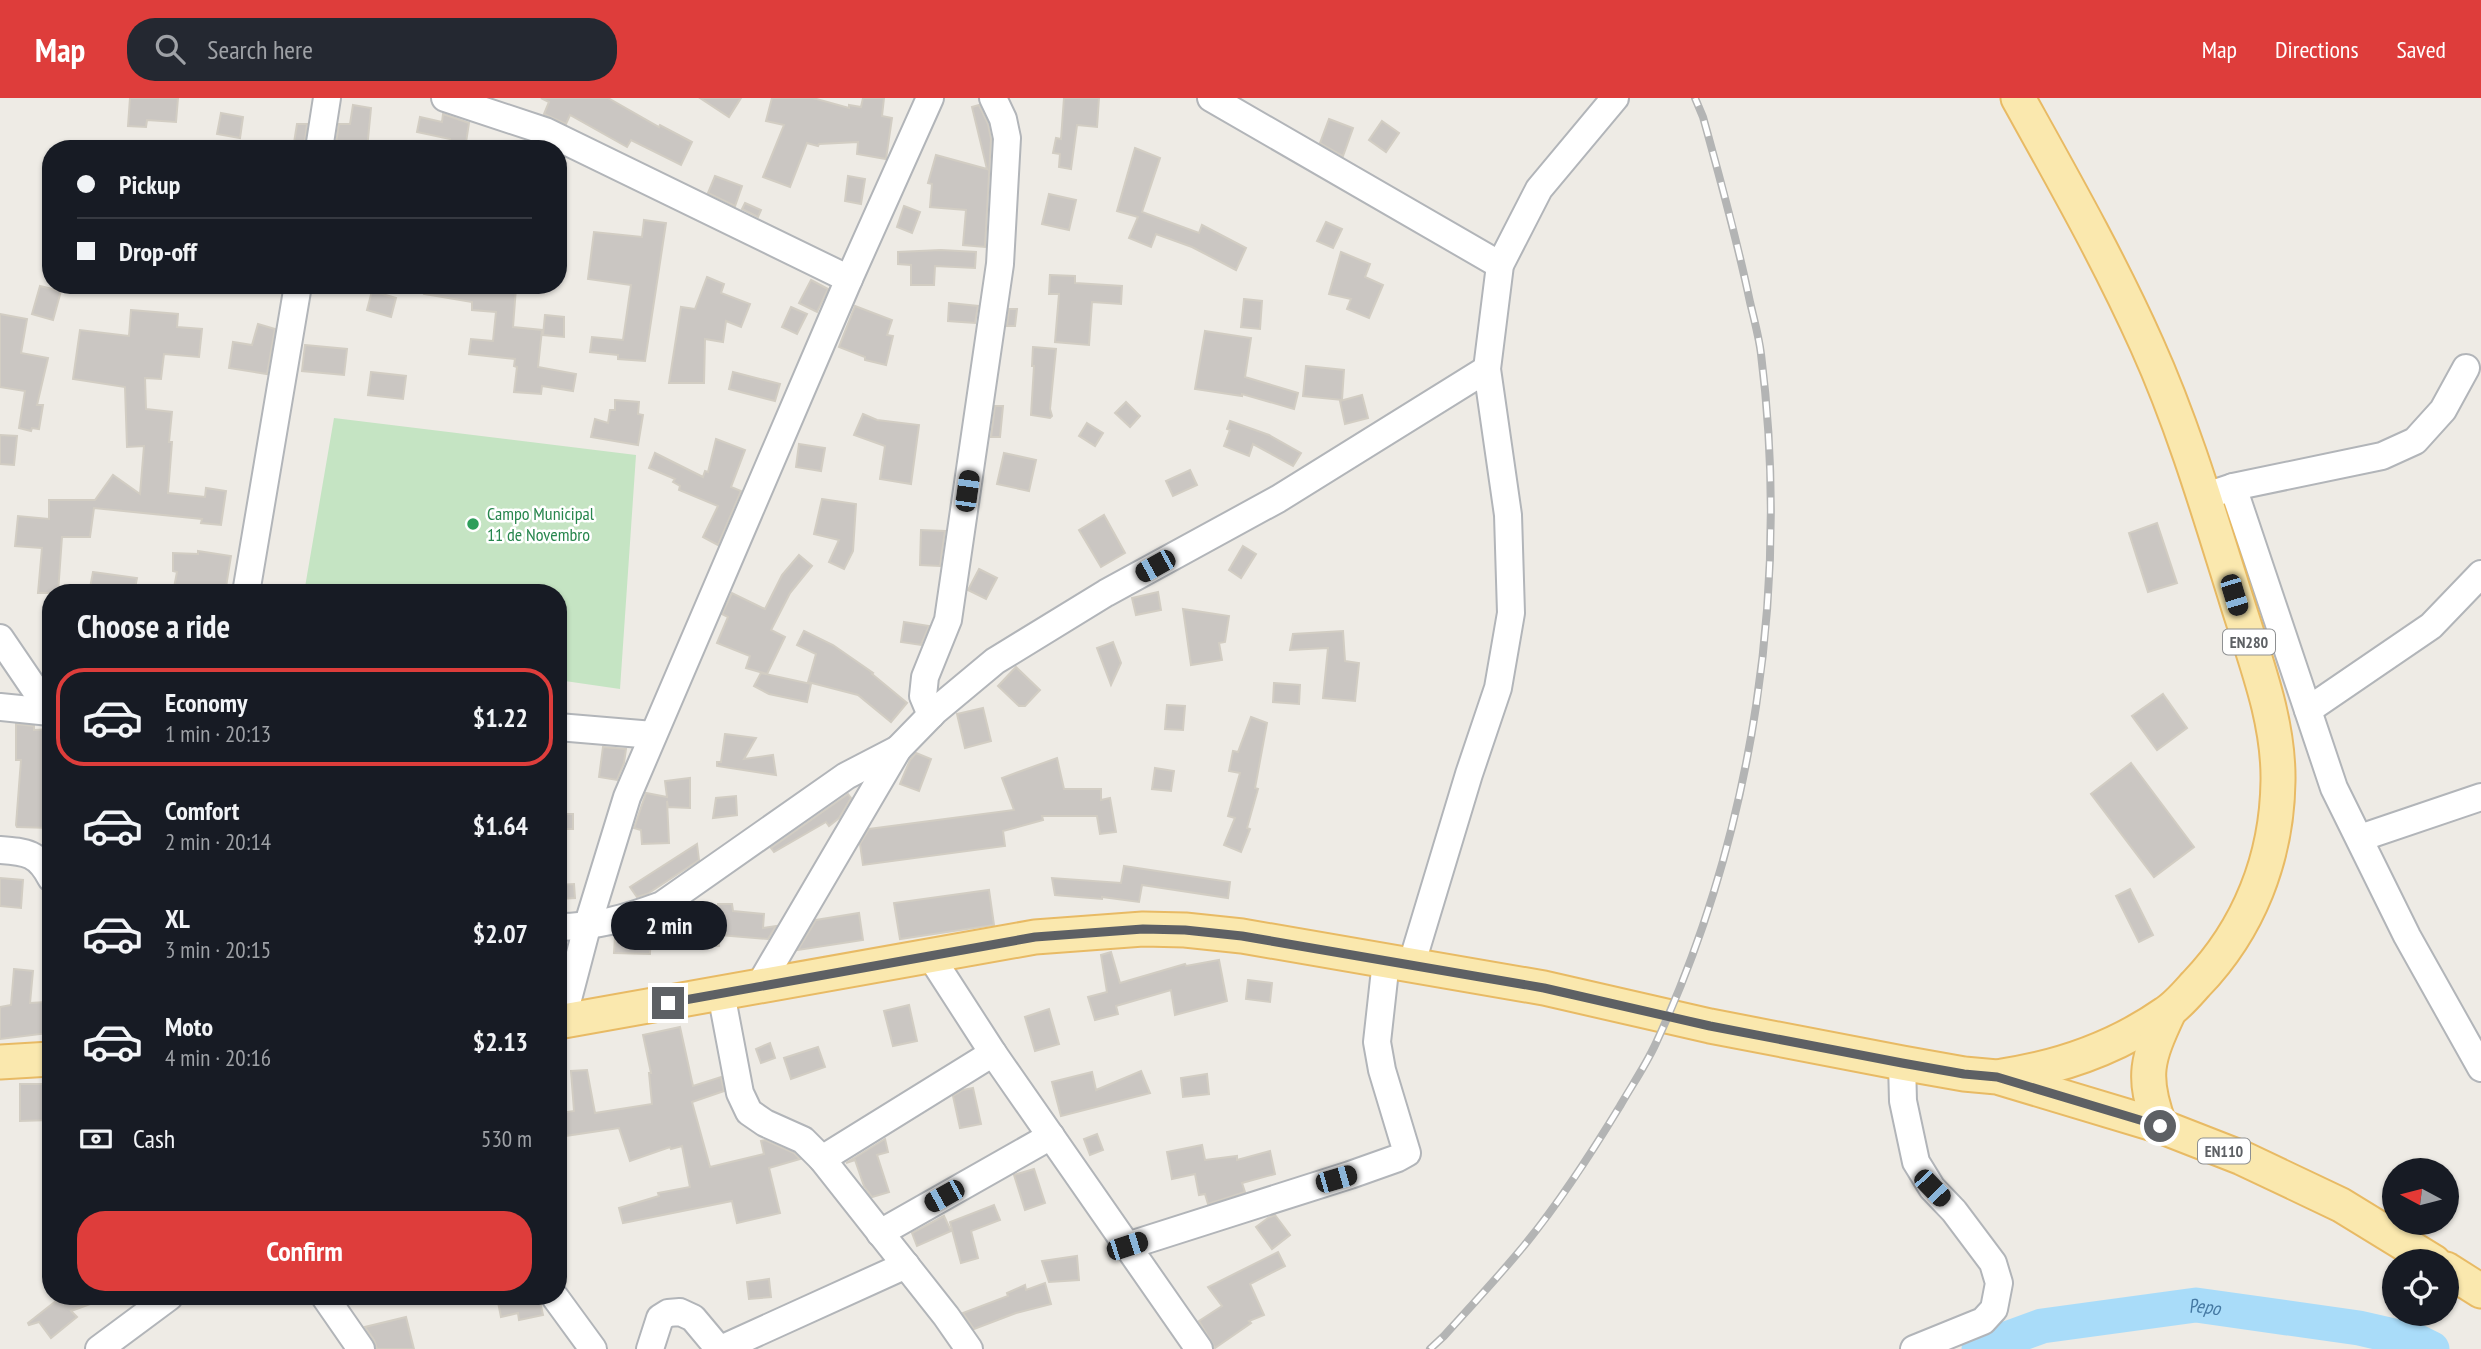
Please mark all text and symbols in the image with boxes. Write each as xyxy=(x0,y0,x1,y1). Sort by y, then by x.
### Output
search box xyxy=(127,18,617,81)
text: Map xyxy=(35,28,85,71)
icon: search xyxy=(151,30,189,68)
text: Search here xyxy=(207,33,313,66)
text: Map xyxy=(2202,34,2237,65)
text: Directions xyxy=(2275,34,2359,65)
text: Saved xyxy=(2397,34,2446,65)
text: Pickup xyxy=(119,168,180,201)
text: Drop-off xyxy=(119,235,197,268)
car xyxy=(954,469,981,513)
place label: Campo Municipal 11 de Novembro xyxy=(487,502,595,546)
marker: Campo Municipal 11 de Novembro xyxy=(465,516,481,532)
car xyxy=(1132,547,1179,585)
car xyxy=(2218,572,2251,618)
text: Choose a ride xyxy=(77,605,230,647)
road number: EN280 xyxy=(2223,629,2275,654)
icon: car xyxy=(81,686,144,749)
text: Economy xyxy=(165,686,247,719)
text: $1.22 xyxy=(473,701,528,734)
text: 1 min · 20:13 xyxy=(165,719,271,748)
icon: car xyxy=(81,794,144,857)
text: Comfort xyxy=(165,794,239,827)
text: $1.64 xyxy=(473,809,528,842)
text: 2 min · 20:14 xyxy=(165,827,271,856)
icon: car xyxy=(81,902,144,965)
text: XL xyxy=(165,902,190,935)
callout: 2 min xyxy=(610,902,726,950)
text: 2 min xyxy=(646,911,692,940)
text: $2.07 xyxy=(473,917,528,950)
text: 3 min · 20:15 xyxy=(165,935,271,964)
route end xyxy=(652,987,684,1019)
icon: car xyxy=(81,1010,144,1073)
text: Moto xyxy=(165,1010,213,1043)
text: $2.13 xyxy=(473,1025,528,1058)
text: 4 min · 20:16 xyxy=(165,1043,271,1072)
route start xyxy=(2144,1110,2176,1142)
icon: cash xyxy=(77,1120,115,1158)
text: Cash xyxy=(133,1122,175,1155)
text: 530 m xyxy=(481,1124,532,1153)
road number: EN110 xyxy=(2198,1138,2250,1163)
north arrow xyxy=(2382,1158,2459,1236)
map controls xyxy=(2382,1158,2459,1326)
car xyxy=(1313,1163,1360,1195)
car xyxy=(1910,1166,1955,1210)
car xyxy=(921,1177,968,1215)
button: Confirm xyxy=(77,1211,532,1291)
car xyxy=(1104,1230,1151,1262)
button: locate xyxy=(2382,1249,2459,1326)
water label: Pepo xyxy=(2187,1293,2224,1321)

